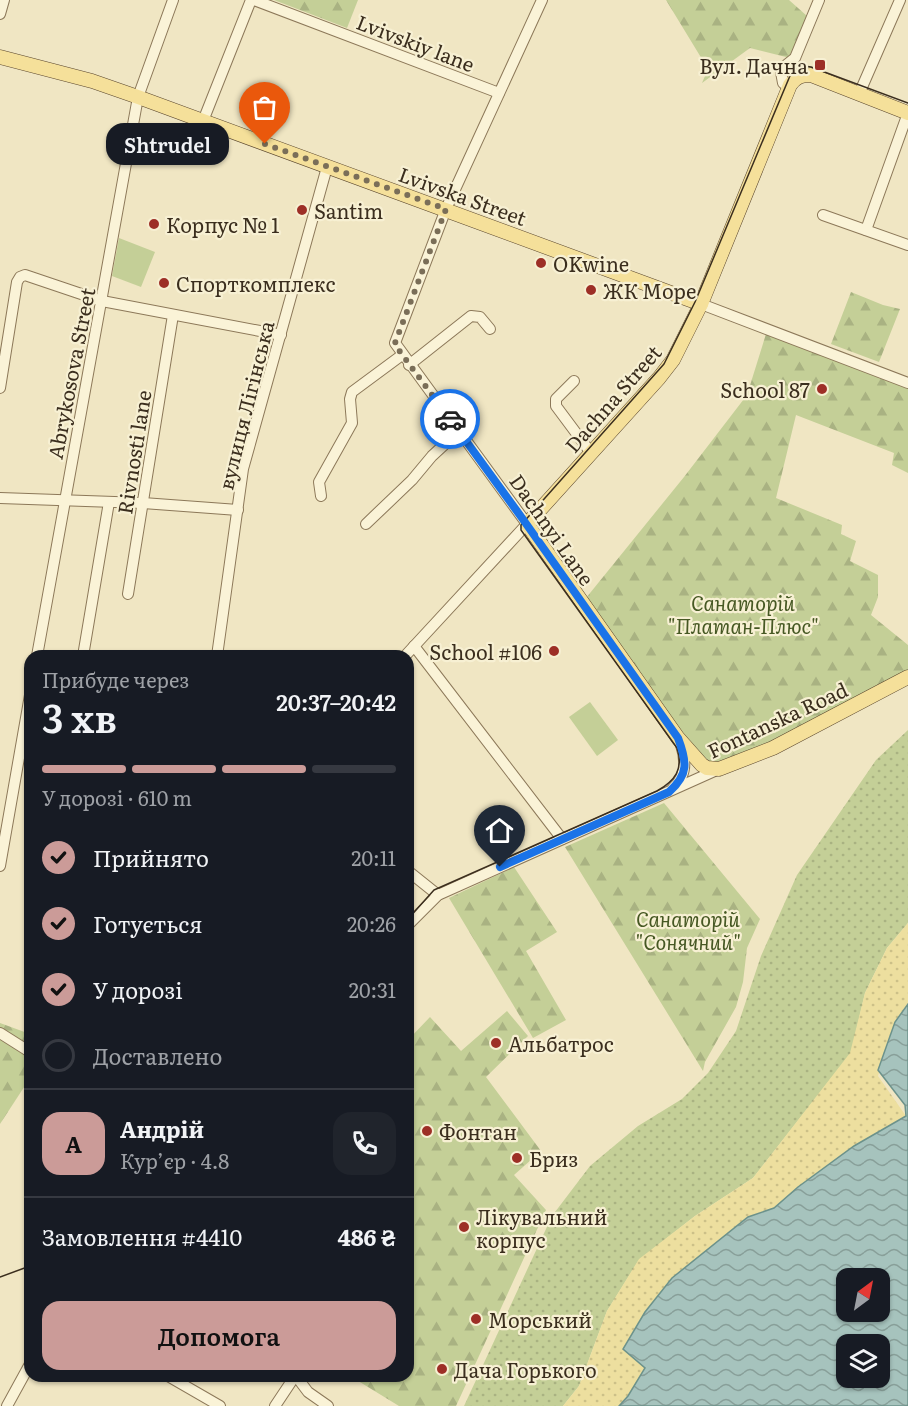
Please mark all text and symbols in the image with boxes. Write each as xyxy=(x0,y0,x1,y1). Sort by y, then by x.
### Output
street label: Lvivskiy lane xyxy=(353,6,479,78)
place label: Вул. Дачна xyxy=(699,50,808,80)
marker: Вул. Дачна xyxy=(813,58,827,72)
pin xyxy=(239,82,290,144)
icon: bag xyxy=(248,91,281,124)
callout: Shtrudel xyxy=(106,123,229,165)
text: Shtrudel xyxy=(124,129,211,159)
street label: Lvivska Street xyxy=(395,158,531,232)
place label: Santim xyxy=(314,195,383,225)
marker: Santim xyxy=(295,203,309,217)
place label: Корпус № 1 xyxy=(166,209,279,239)
marker: Корпус № 1 xyxy=(147,217,161,231)
place label: OKwine xyxy=(553,248,629,278)
marker: OKwine xyxy=(534,256,548,270)
place label: Спорткомплекс xyxy=(176,268,335,298)
place label: ЖК Море xyxy=(603,275,696,305)
marker: Спорткомплекс xyxy=(157,276,171,290)
marker: ЖК Море xyxy=(584,283,598,297)
street label: Abrykosova Street xyxy=(39,285,101,461)
street label: вулиця Лігінська xyxy=(209,317,281,493)
street label: Dachna Street xyxy=(557,338,667,458)
place label: School 87 xyxy=(720,374,810,404)
marker: School 87 xyxy=(815,382,829,396)
street label: Rivnosti lane xyxy=(108,388,158,516)
courier xyxy=(420,389,480,449)
icon: car xyxy=(434,403,467,436)
street label: Dachnyi Lane xyxy=(503,467,603,591)
park label: Санаторій "Платан-Плюс" xyxy=(667,587,819,640)
place label: School #106 xyxy=(429,636,542,666)
marker: School #106 xyxy=(547,644,561,658)
text: Прибуде через xyxy=(42,664,189,694)
street label: Fontanska Road xyxy=(702,673,852,765)
text: 20:37–20:42 xyxy=(276,685,396,718)
text: 3 хв xyxy=(42,687,117,745)
text: У дорозі · 610 m xyxy=(42,782,192,812)
pin xyxy=(474,805,525,867)
icon: home xyxy=(483,814,516,847)
icon: check xyxy=(42,841,75,874)
text: Прийнято xyxy=(93,841,209,874)
text: 20:11 xyxy=(351,842,396,872)
park label: Санаторій "Сонячний" xyxy=(635,903,741,956)
icon: check xyxy=(42,907,75,940)
text: Готується xyxy=(93,907,202,940)
text: 20:26 xyxy=(347,908,396,938)
icon: check xyxy=(42,973,75,1006)
text: У дорозі xyxy=(93,973,182,1006)
text: 20:31 xyxy=(349,974,396,1004)
place label: Альбатрос xyxy=(508,1028,614,1058)
marker: Альбатрос xyxy=(489,1036,503,1050)
text: Доставлено xyxy=(93,1039,222,1072)
text: Андрій xyxy=(120,1112,204,1145)
button: phone xyxy=(333,1112,396,1175)
place label: Фонтан xyxy=(439,1116,517,1146)
marker: Фонтан xyxy=(420,1124,434,1138)
text: А xyxy=(65,1127,82,1160)
place label: Бриз xyxy=(529,1143,578,1173)
text: Кур’єр · 4.8 xyxy=(120,1145,229,1175)
marker: Бриз xyxy=(510,1151,524,1165)
place label: Лікувальний корпус xyxy=(476,1201,607,1254)
text: Замовлення #4410 xyxy=(42,1220,242,1253)
text: 486 ₴ xyxy=(337,1220,396,1253)
marker: Лікувальний корпус xyxy=(457,1220,471,1234)
north arrow xyxy=(836,1268,890,1322)
map controls xyxy=(836,1268,890,1388)
button: Допомога xyxy=(42,1301,396,1370)
place label: Морський xyxy=(488,1304,592,1334)
marker: Морський xyxy=(469,1312,483,1326)
button: layers xyxy=(836,1334,890,1388)
place label: Дача Горького xyxy=(454,1354,597,1384)
marker: Дача Горького xyxy=(435,1362,449,1376)

